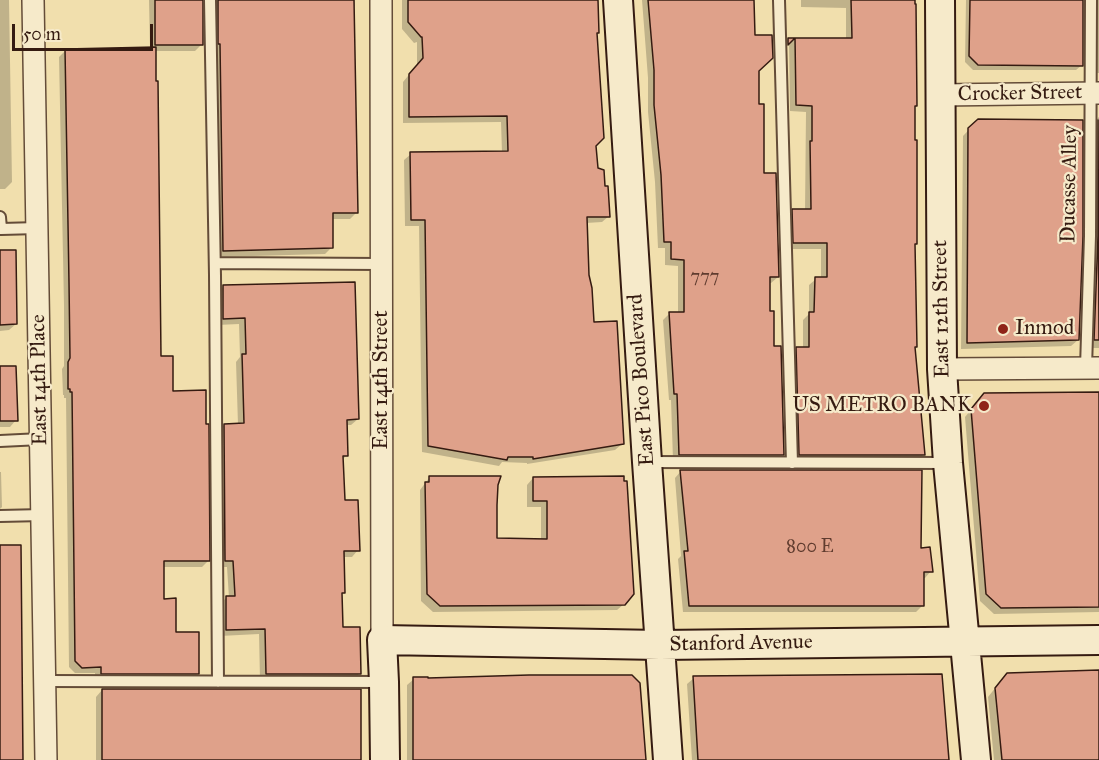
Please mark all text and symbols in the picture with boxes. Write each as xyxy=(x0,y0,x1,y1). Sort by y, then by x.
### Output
scale bar xyxy=(15,12,156,50)
text: 50 m xyxy=(23,23,61,45)
street label: Crocker Street xyxy=(958,80,1082,108)
street label: Ducasse Alley xyxy=(1056,125,1084,243)
street label: East 12th Street xyxy=(928,240,956,378)
house number: 777 xyxy=(691,267,719,289)
street label: East Pico Boulevard xyxy=(623,293,661,467)
street label: East 14th Street xyxy=(369,310,395,450)
street label: East 14th Place xyxy=(26,314,54,446)
place label: Inmod xyxy=(1015,316,1074,342)
marker: Inmod xyxy=(996,322,1010,336)
place label: US METRO BANK xyxy=(792,393,972,419)
marker: US METRO BANK xyxy=(977,399,991,413)
house number: 800 E xyxy=(786,537,834,559)
street label: Stanford Avenue xyxy=(669,630,813,658)

